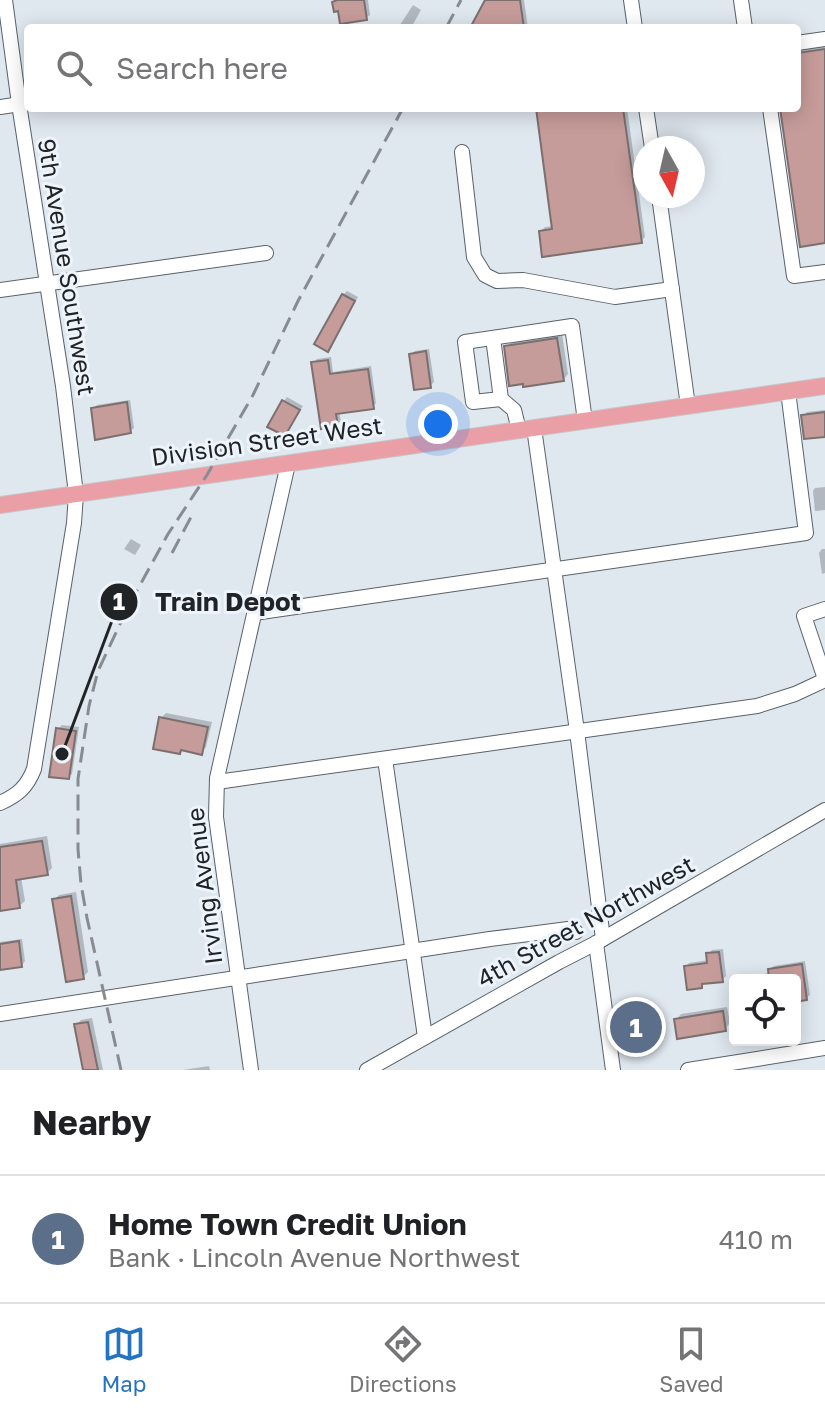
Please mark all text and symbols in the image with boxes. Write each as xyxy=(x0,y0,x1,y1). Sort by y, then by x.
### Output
search box xyxy=(24,24,801,112)
icon: search xyxy=(52,46,96,90)
text: Search here xyxy=(116,50,288,86)
street label: 9th Avenue Southwest xyxy=(33,136,102,397)
north arrow xyxy=(633,136,705,208)
your location xyxy=(418,404,458,444)
street label: Division Street West xyxy=(150,410,384,471)
callout: Train Depot xyxy=(99,577,317,627)
text: 1 xyxy=(113,586,125,615)
text: Train Depot xyxy=(155,586,301,617)
street label: Irving Avenue xyxy=(180,806,228,966)
street label: 4th Street Northwest xyxy=(471,849,699,993)
map controls xyxy=(729,974,801,1046)
button: locate xyxy=(729,974,801,1046)
pin: 1 xyxy=(610,997,662,1057)
text: Nearby xyxy=(32,1102,152,1142)
text: Home Town Credit Union xyxy=(108,1206,467,1242)
text: 1 xyxy=(51,1224,65,1255)
text: 410 m xyxy=(719,1224,793,1255)
text: Bank · Lincoln Avenue Northwest xyxy=(108,1242,520,1273)
tab: Map xyxy=(101,1322,146,1397)
tab: Directions xyxy=(349,1322,457,1397)
tab: Saved xyxy=(659,1322,724,1397)

